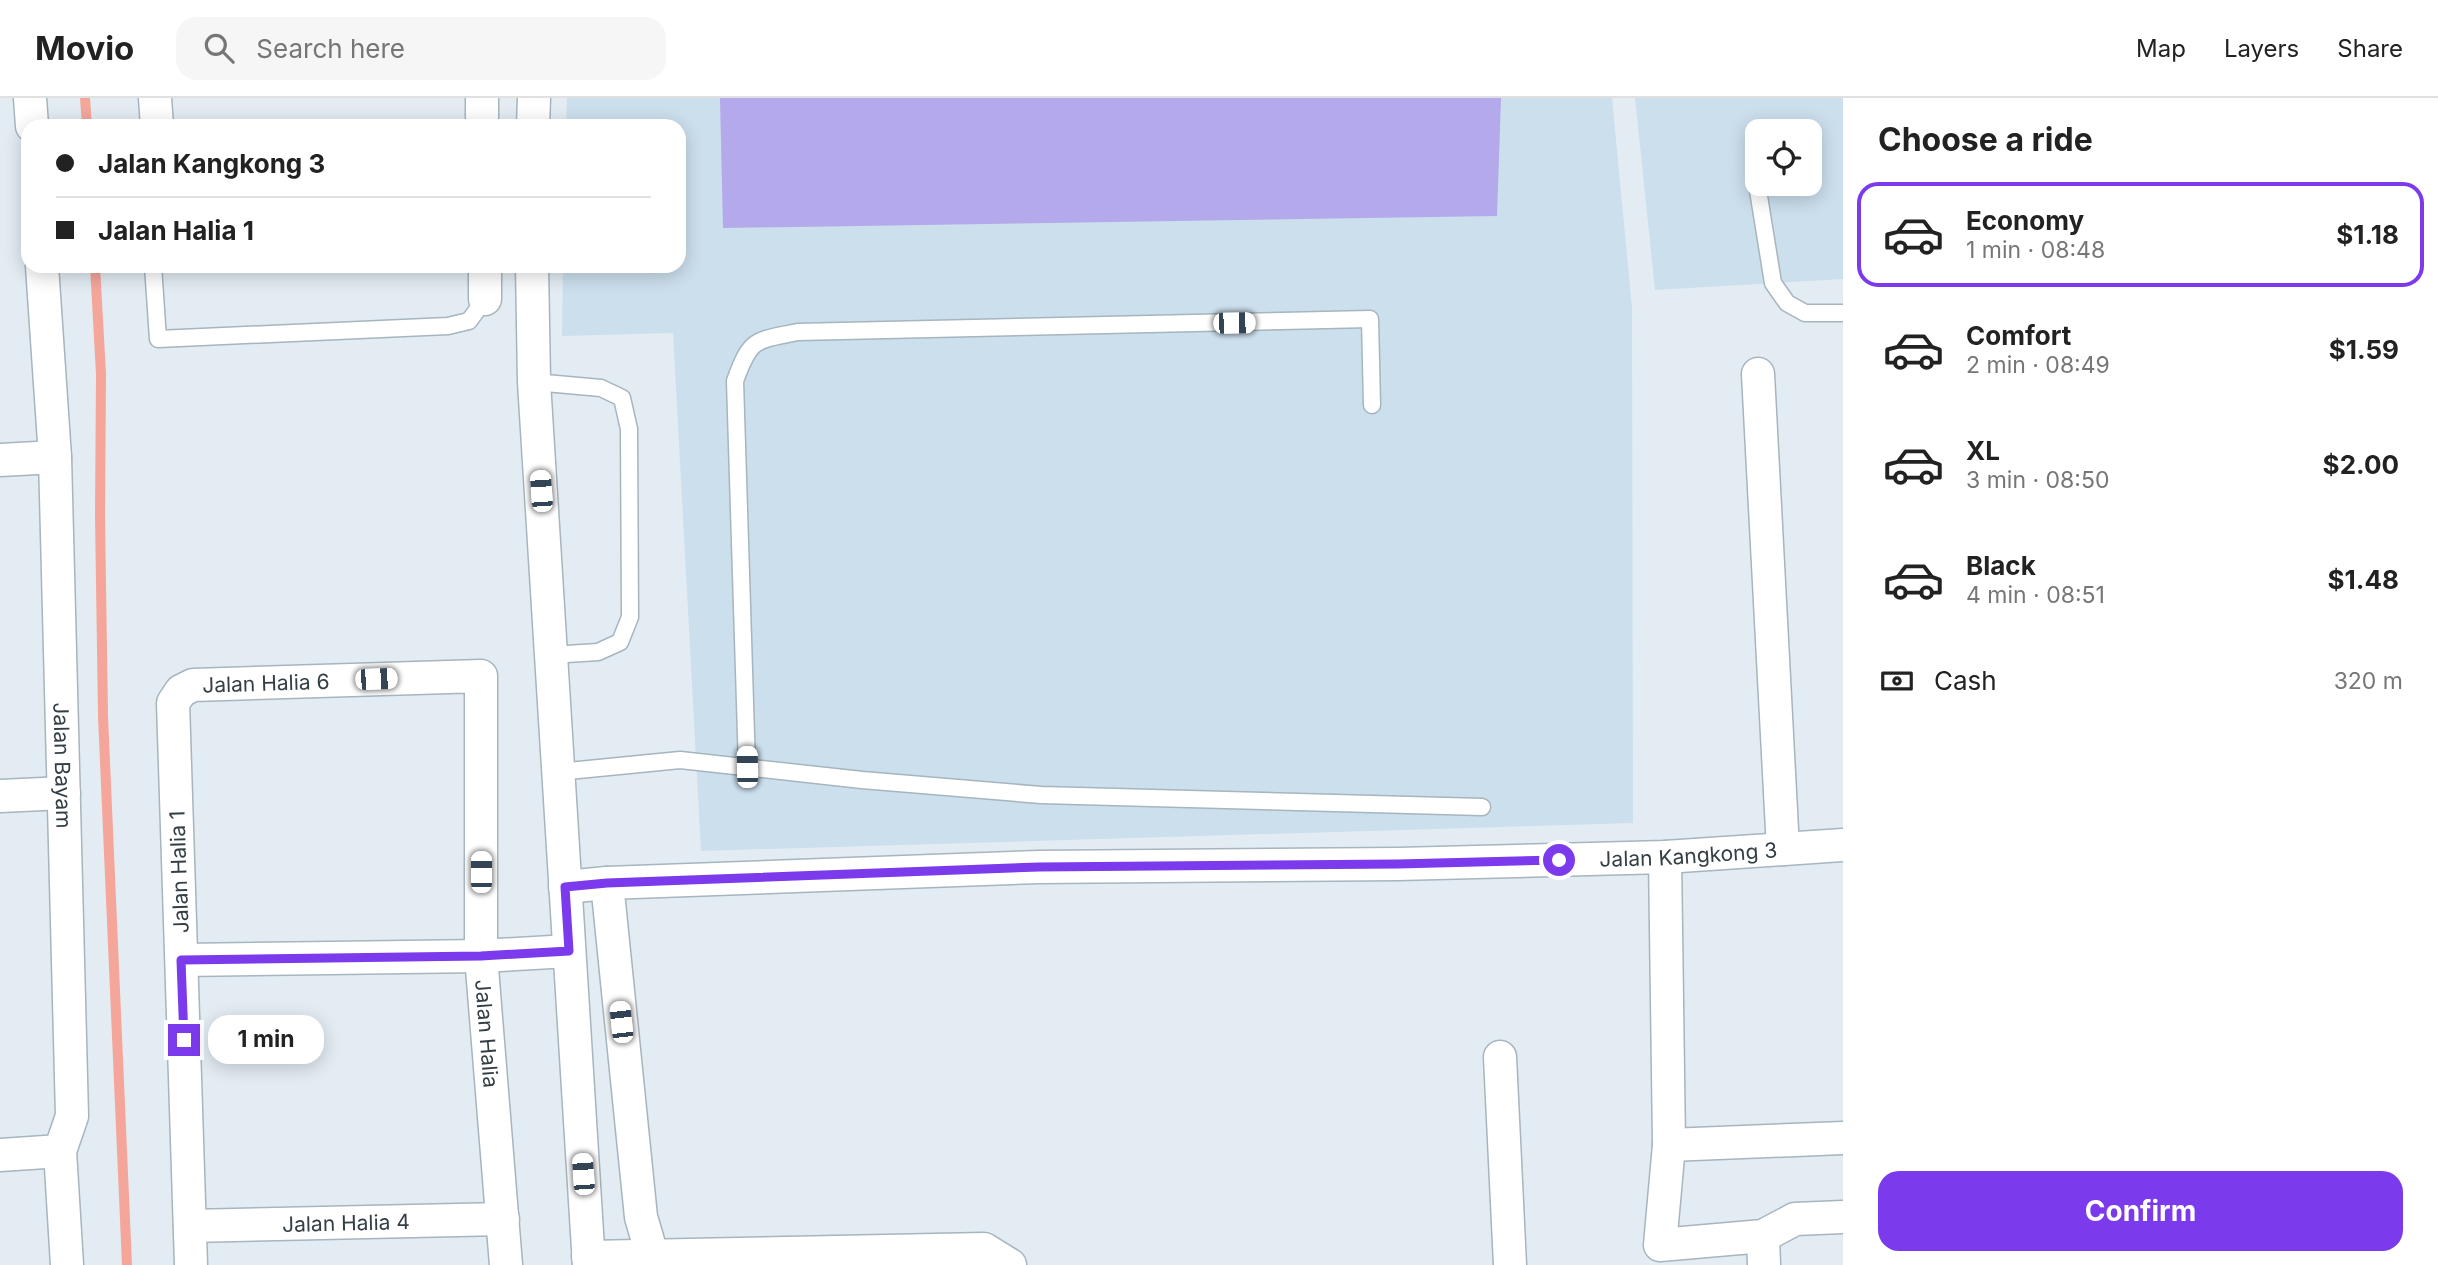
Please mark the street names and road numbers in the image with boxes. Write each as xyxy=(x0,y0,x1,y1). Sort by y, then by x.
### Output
street label: Jalan Halia 6 xyxy=(202,668,330,697)
street label: Jalan Bayam xyxy=(49,702,77,829)
street label: Jalan Halia 1 xyxy=(164,810,194,934)
street label: Jalan Kangkong 3 xyxy=(1599,837,1778,871)
street label: Jalan Halia xyxy=(470,978,504,1089)
street label: Jalan Halia 4 xyxy=(282,1209,410,1236)

